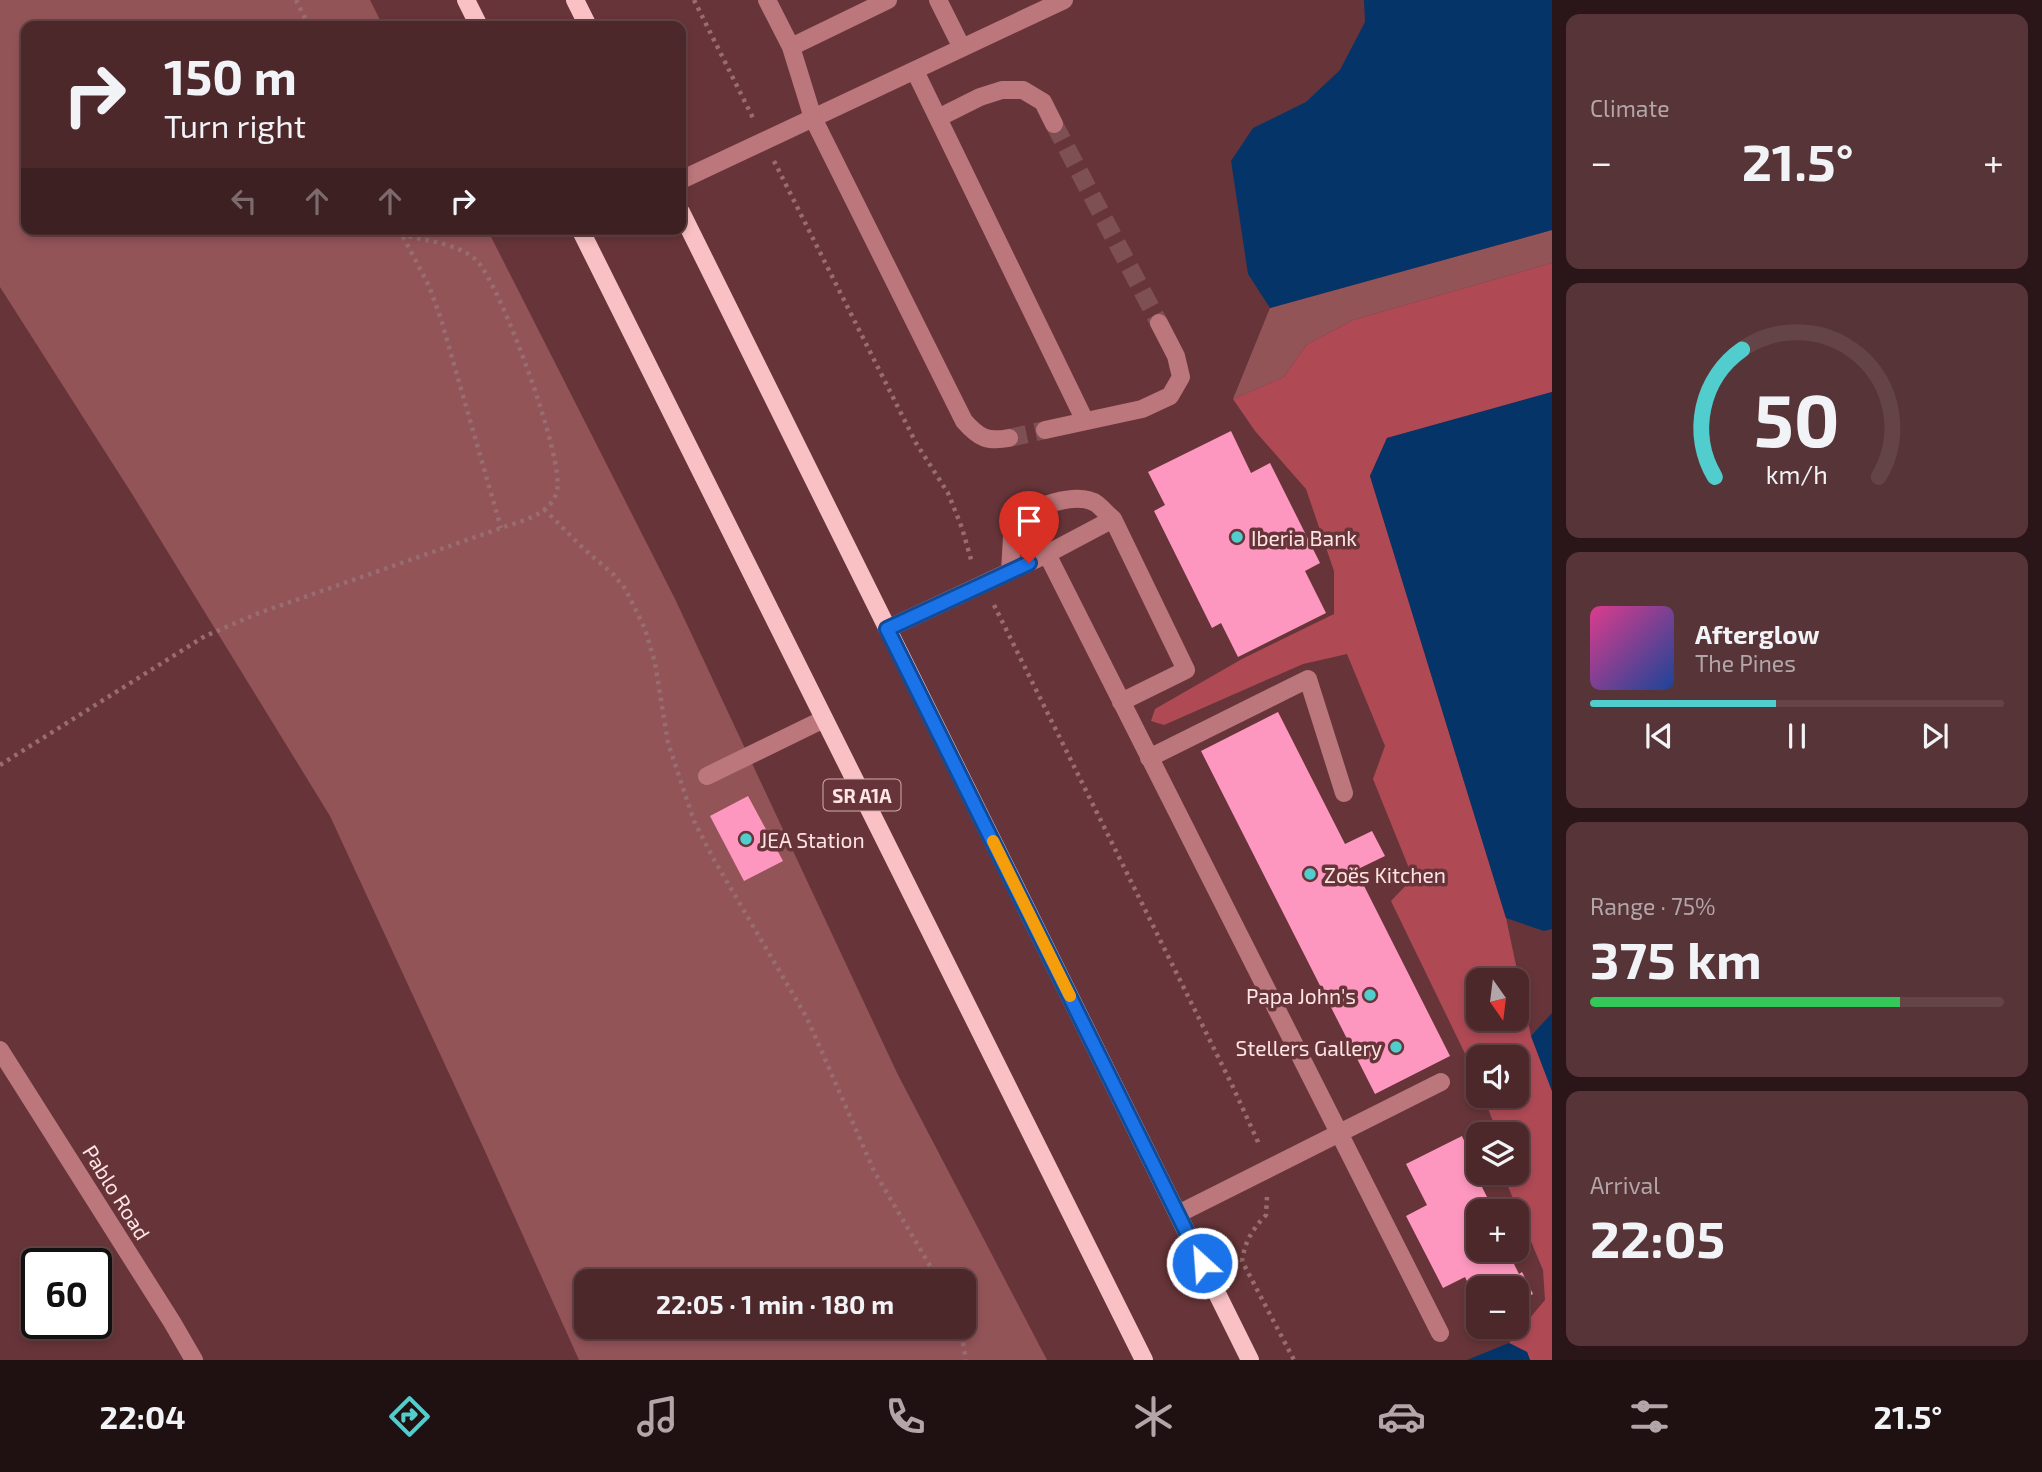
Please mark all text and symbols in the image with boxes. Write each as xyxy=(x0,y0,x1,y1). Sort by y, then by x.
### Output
text: 150 m xyxy=(164,46,297,105)
icon: right xyxy=(49,49,140,140)
text: Climate xyxy=(1590,94,1670,122)
text: Turn right xyxy=(164,106,306,144)
text: 21.5° xyxy=(1742,129,1854,191)
text: − xyxy=(1590,138,1612,184)
text: + xyxy=(1983,138,2004,184)
icon: left xyxy=(225,182,263,220)
icon: ahead xyxy=(298,182,336,220)
icon: ahead xyxy=(371,182,409,220)
icon: right xyxy=(444,182,482,220)
text: 50 xyxy=(1754,374,1840,462)
text: km/h xyxy=(1766,459,1828,489)
pin xyxy=(999,491,1059,563)
icon: arrive xyxy=(1010,502,1048,540)
place label: Iberia Bank xyxy=(1251,525,1357,550)
marker: Iberia Bank xyxy=(1229,529,1245,545)
text: Afterglow xyxy=(1695,618,1820,649)
text: The Pines xyxy=(1695,649,1796,677)
icon: previous xyxy=(1640,717,1678,755)
icon: pause xyxy=(1778,717,1816,755)
icon: next xyxy=(1916,717,1954,755)
road number: SR A1A xyxy=(824,780,900,810)
place label: JEA Station xyxy=(760,827,865,852)
marker: JEA Station xyxy=(738,831,754,847)
place label: Zoës Kitchen xyxy=(1324,862,1446,887)
marker: Zoës Kitchen xyxy=(1302,866,1318,882)
text: Range · 75% xyxy=(1590,892,1716,920)
text: 375 km xyxy=(1590,927,1762,989)
north arrow xyxy=(1466,968,1530,1031)
map controls xyxy=(1466,968,1529,1339)
place label: Papa John's xyxy=(1246,983,1356,1008)
marker: Papa John's xyxy=(1362,987,1378,1003)
place label: Stellers Gallery xyxy=(1236,1035,1382,1060)
marker: Stellers Gallery xyxy=(1388,1039,1404,1055)
button: sound xyxy=(1466,1045,1529,1108)
button: layers xyxy=(1466,1122,1529,1185)
street label: Pablo Road xyxy=(78,1140,156,1244)
text: Arrival xyxy=(1590,1171,1660,1199)
button: + xyxy=(1466,1199,1529,1262)
text: 22:05 xyxy=(1590,1206,1725,1268)
position arrow xyxy=(1165,1226,1239,1300)
speed limit sign: 60 xyxy=(21,1248,112,1339)
button: − xyxy=(1466,1276,1529,1339)
text: 22:05 · 1 min · 180 m xyxy=(656,1288,894,1319)
icon: directions xyxy=(385,1392,434,1441)
icon: music xyxy=(633,1392,682,1441)
icon: phone xyxy=(881,1392,930,1441)
icon: climate xyxy=(1129,1392,1178,1441)
icon: car xyxy=(1377,1392,1426,1441)
icon: filters xyxy=(1625,1392,1674,1441)
text: 22:04 xyxy=(100,1397,186,1435)
text: 21.5° xyxy=(1873,1397,1942,1435)

